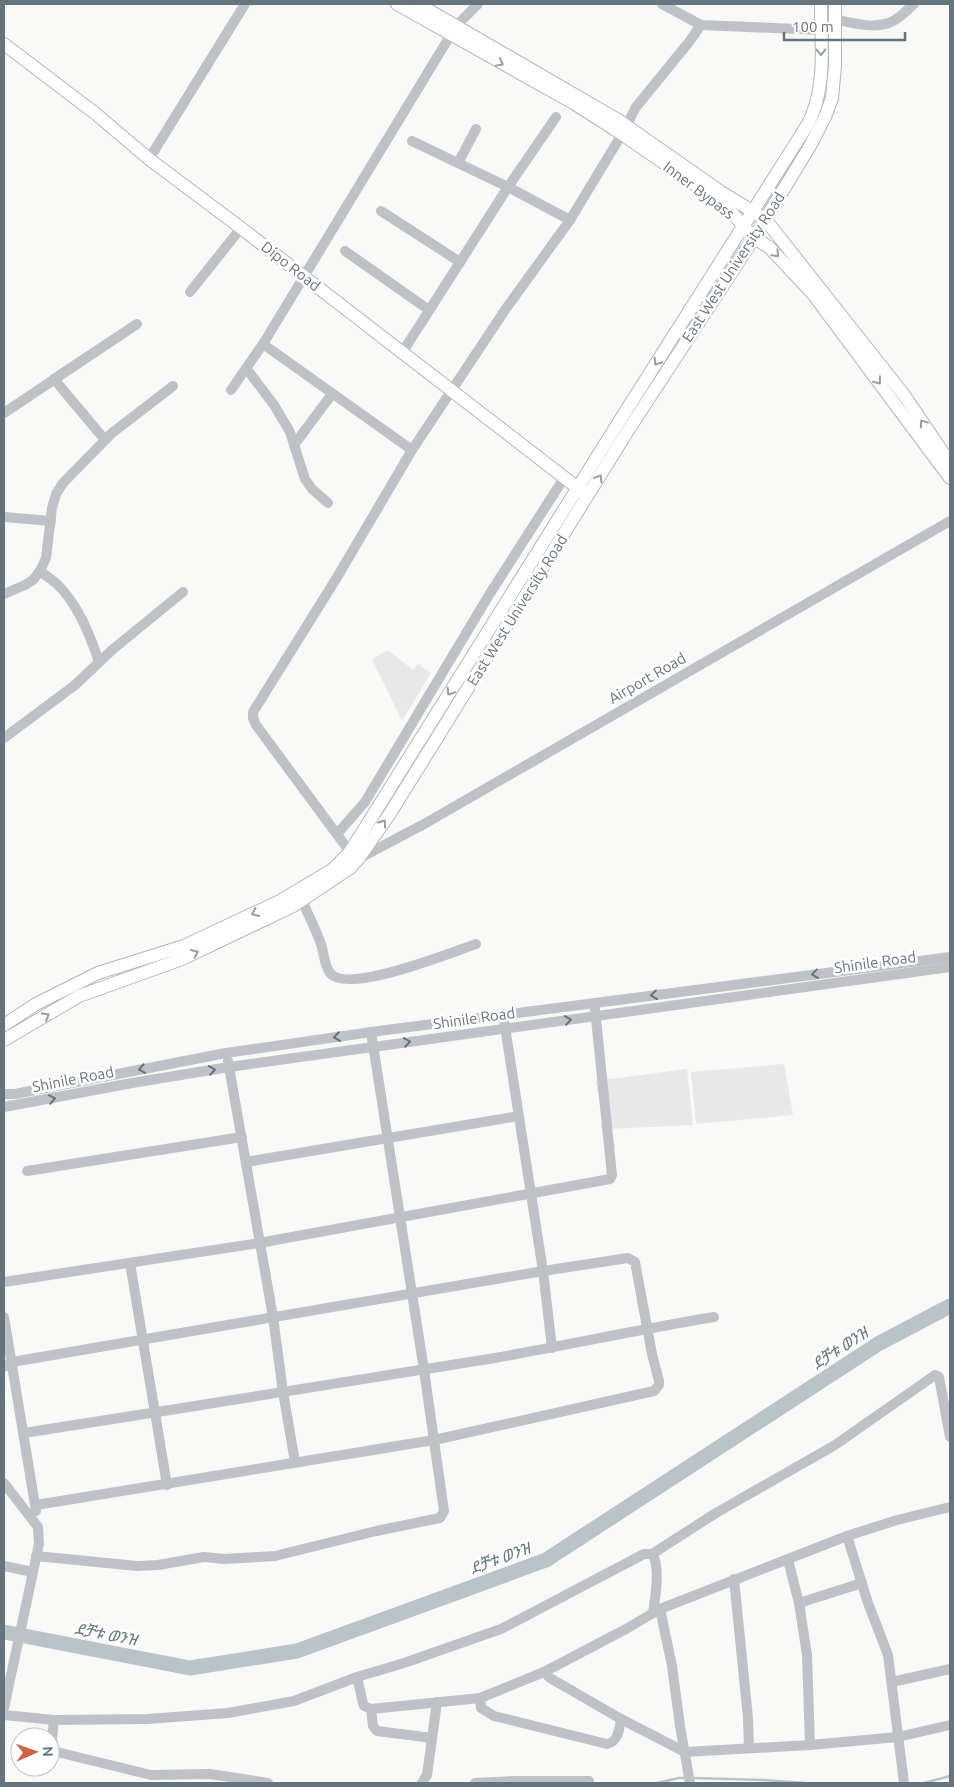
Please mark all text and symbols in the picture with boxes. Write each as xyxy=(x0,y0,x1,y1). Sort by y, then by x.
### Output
scale bar xyxy=(784,10,905,42)
text: 100 m xyxy=(792,18,834,35)
one-way arrow xyxy=(816,49,826,57)
one-way arrow xyxy=(495,56,504,66)
street label: Inner Bypass xyxy=(660,158,738,222)
street label: East West University Road xyxy=(678,189,788,345)
street label: Dipo Road xyxy=(258,238,324,294)
one-way arrow xyxy=(770,248,779,257)
one-way arrow xyxy=(654,356,664,365)
one-way arrow xyxy=(872,375,880,384)
one-way arrow xyxy=(920,419,929,429)
one-way arrow xyxy=(592,474,602,483)
street label: East West University Road xyxy=(463,531,571,689)
street label: Airport Road xyxy=(605,649,689,707)
one-way arrow xyxy=(447,687,457,696)
one-way arrow xyxy=(377,820,386,829)
one-way arrow xyxy=(251,907,260,917)
street label: Shinile Road xyxy=(833,948,917,976)
one-way arrow xyxy=(190,949,199,959)
one-way arrow xyxy=(811,969,819,979)
one-way arrow xyxy=(650,989,658,1000)
street label: Shinile Road xyxy=(432,1004,516,1032)
one-way arrow xyxy=(40,1012,49,1022)
one-way arrow xyxy=(565,1015,573,1026)
one-way arrow xyxy=(332,1031,341,1041)
one-way arrow xyxy=(404,1037,412,1048)
street label: Shinile Road xyxy=(31,1063,115,1095)
one-way arrow xyxy=(137,1063,146,1074)
one-way arrow xyxy=(207,1065,216,1075)
one-way arrow xyxy=(47,1094,56,1104)
water label: ደቻቱ ወንዝ xyxy=(809,1322,873,1373)
water label: ደቻቱ ወንዝ xyxy=(467,1538,535,1577)
water label: ደቻቱ ወንዝ xyxy=(73,1619,141,1649)
north arrow xyxy=(10,1727,60,1777)
text: N xyxy=(40,1746,56,1757)

